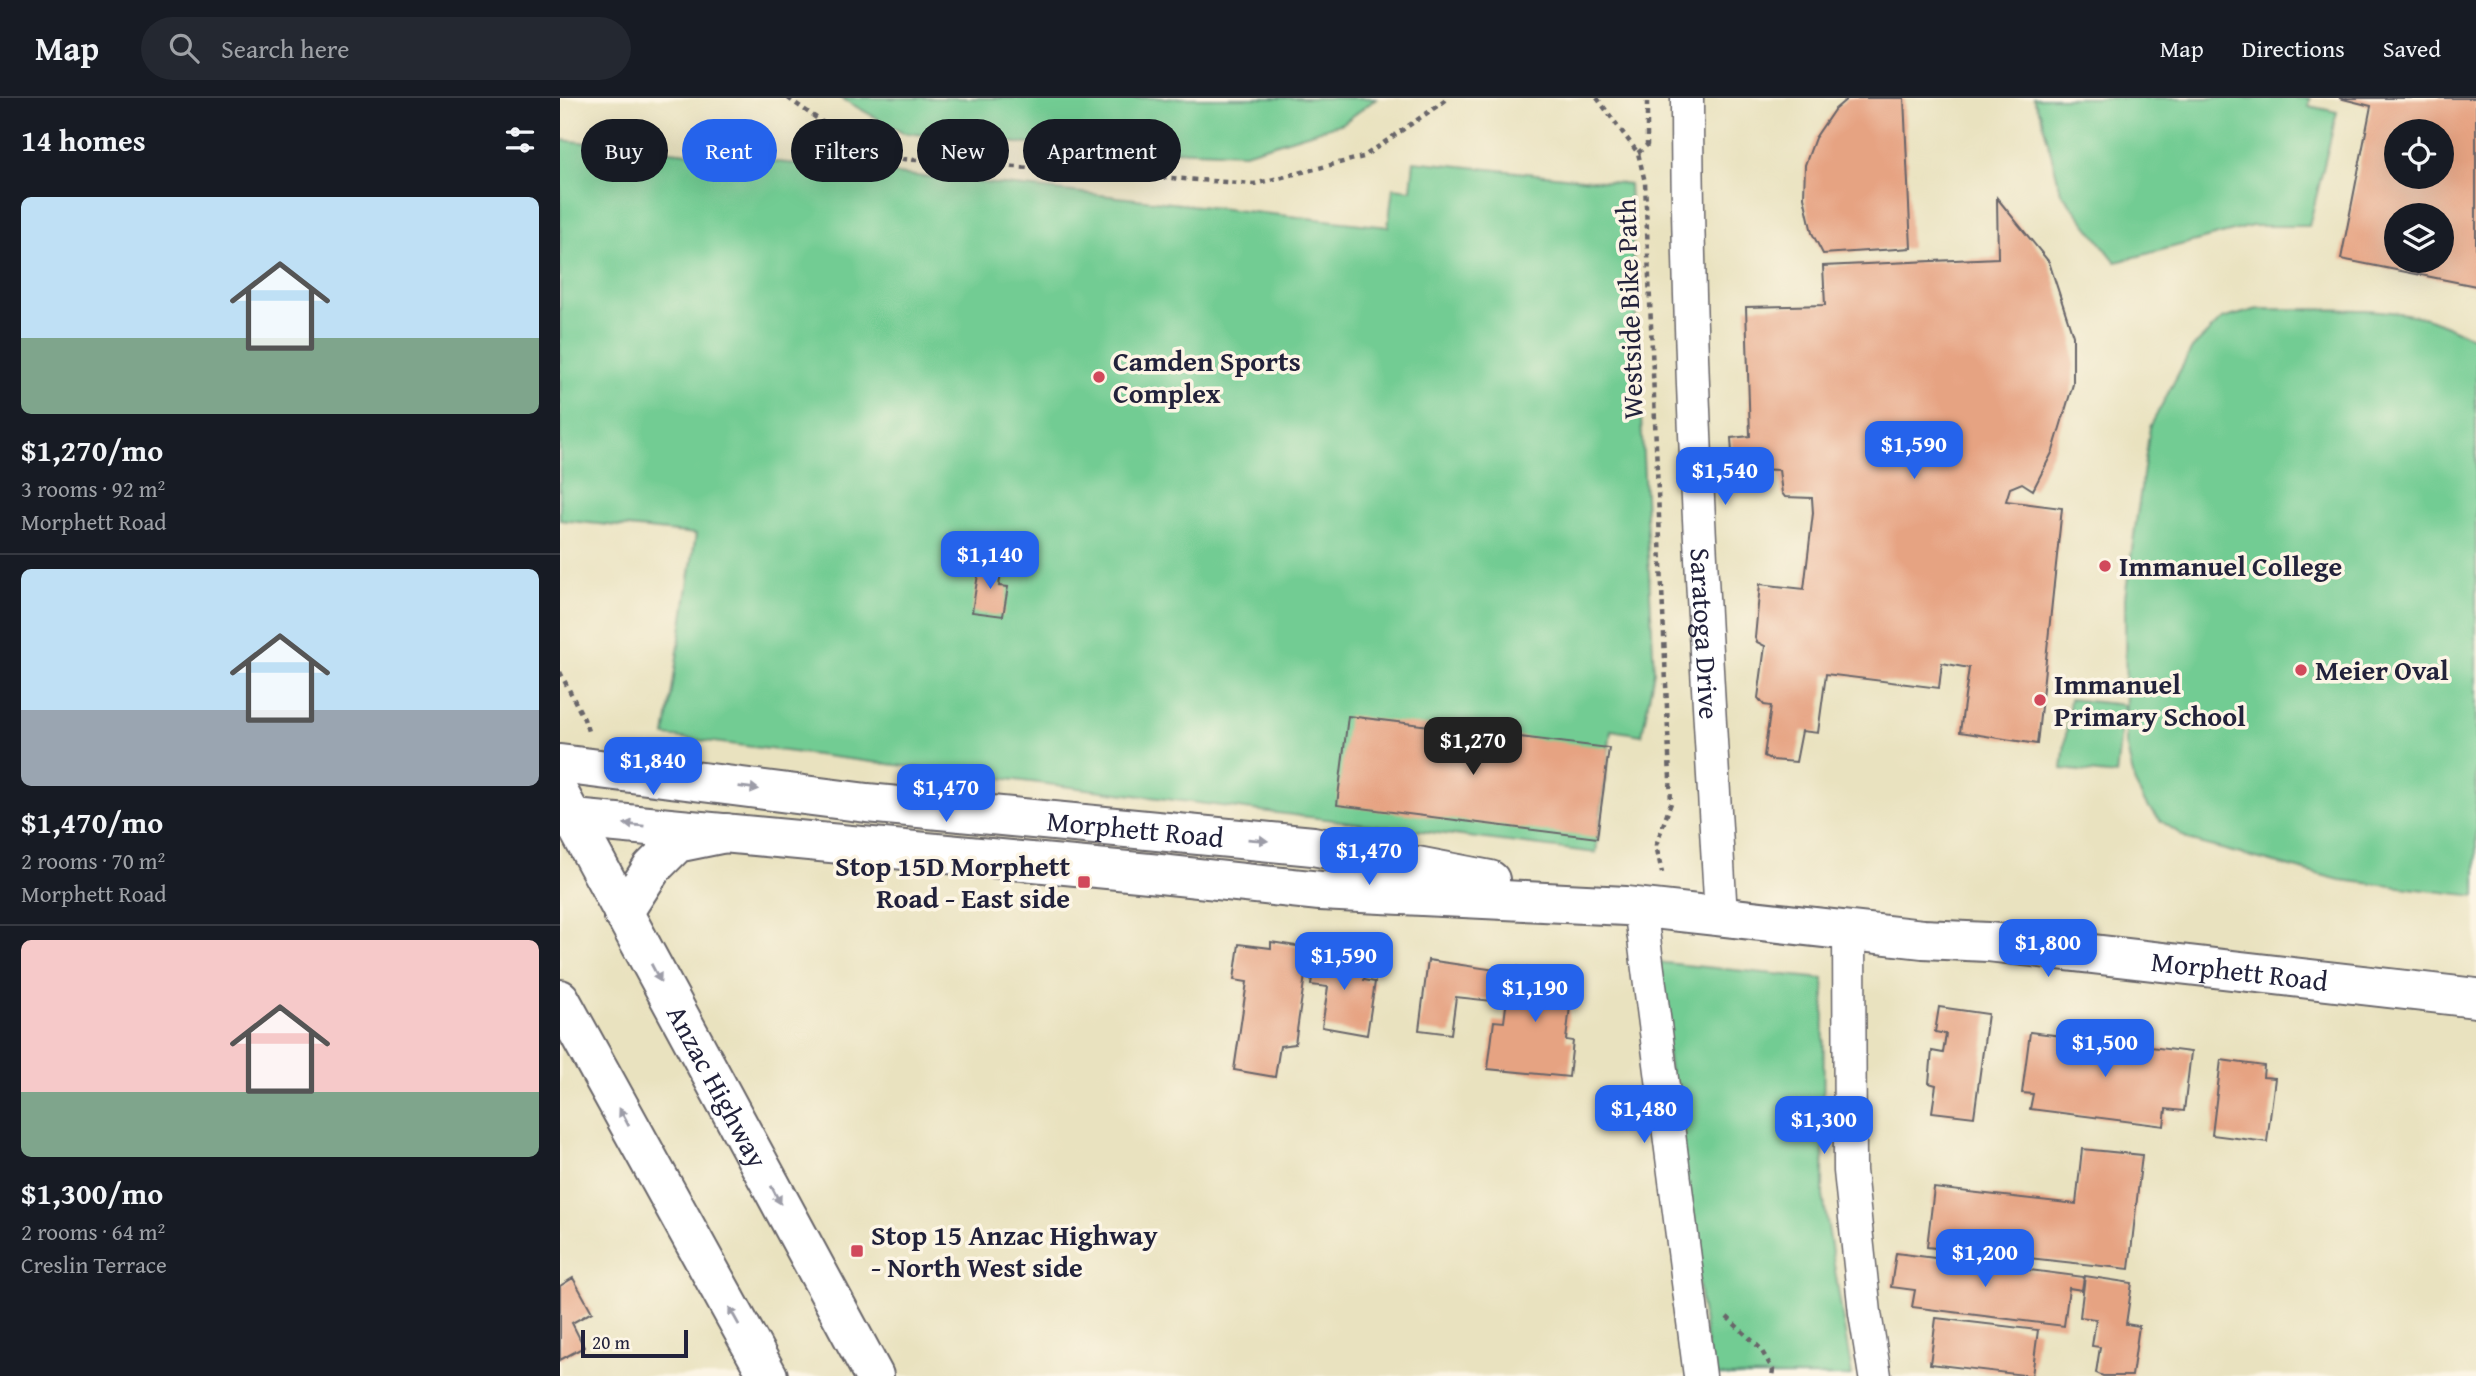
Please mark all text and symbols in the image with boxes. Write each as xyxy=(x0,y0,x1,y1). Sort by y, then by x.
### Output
search box xyxy=(141,17,631,80)
text: Map xyxy=(35,24,99,72)
icon: search xyxy=(165,29,203,67)
text: Search here xyxy=(221,29,349,68)
text: Map xyxy=(2160,31,2204,66)
text: Directions xyxy=(2242,31,2345,66)
text: Saved xyxy=(2383,31,2441,66)
text: 14 homes xyxy=(21,118,146,162)
chip: Buy xyxy=(581,119,668,182)
chip: Rent xyxy=(682,119,777,182)
chip: Filters xyxy=(791,119,903,182)
chip: New xyxy=(917,119,1009,182)
chip: Apartment xyxy=(1023,119,1181,182)
map controls xyxy=(2384,119,2454,273)
button: locate xyxy=(2384,119,2454,189)
icon: filters xyxy=(501,121,539,159)
street label: Westside Bike Path xyxy=(1604,198,1653,420)
button: layers xyxy=(2384,203,2454,273)
icon: home xyxy=(217,243,343,369)
place label: Camden Sports Complex xyxy=(1113,340,1301,413)
marker: Camden Sports Complex xyxy=(1091,369,1107,385)
pin: $1,590 xyxy=(1857,422,1971,481)
text: $1,590 xyxy=(1881,427,1947,460)
text: $1,270/mo xyxy=(21,428,163,472)
pin: $1,540 xyxy=(1668,448,1782,507)
text: $1,540 xyxy=(1692,453,1758,486)
text: 3 rooms · 92 m² xyxy=(21,472,165,505)
text: Morphett Road xyxy=(21,505,167,538)
pin: $1,140 xyxy=(933,532,1047,591)
text: $1,140 xyxy=(957,537,1023,570)
place label: Immanuel College xyxy=(2119,545,2342,586)
street label: Saratoga Drive xyxy=(1680,547,1731,721)
marker: Immanuel College xyxy=(2097,558,2113,574)
icon: home xyxy=(217,615,343,741)
place label: Meier Oval xyxy=(2315,649,2449,690)
marker: Meier Oval xyxy=(2293,662,2309,678)
place label: Immanuel Primary School xyxy=(2054,663,2246,736)
marker: Immanuel Primary School xyxy=(2032,692,2048,708)
pin: $1,270 xyxy=(1416,718,1530,777)
text: $1,270 xyxy=(1440,723,1506,756)
pin: $1,840 xyxy=(596,738,710,797)
text: $1,840 xyxy=(620,743,686,776)
pin: $1,470 xyxy=(889,764,1003,824)
text: $1,470 xyxy=(913,770,979,803)
one-way arrow xyxy=(738,782,760,793)
street label: Morphett Road xyxy=(1045,799,1226,857)
text: $1,470/mo xyxy=(21,800,163,844)
one-way arrow xyxy=(622,819,644,830)
pin: $1,470 xyxy=(1312,828,1426,887)
text: $1,470 xyxy=(1336,833,1402,866)
one-way arrow xyxy=(1247,835,1269,846)
text: 2 rooms · 70 m² xyxy=(21,844,165,877)
place label: Stop 15D Morphett Road - East side xyxy=(835,845,1070,918)
marker: Stop 15D Morphett Road - East side xyxy=(1076,874,1092,890)
text: Morphett Road xyxy=(21,877,167,910)
pin: $1,800 xyxy=(1991,920,2105,979)
text: $1,800 xyxy=(2015,925,2081,958)
pin: $1,590 xyxy=(1287,932,1401,992)
text: $1,590 xyxy=(1311,938,1377,971)
street label: Morphett Road xyxy=(2149,940,2330,1001)
one-way arrow xyxy=(650,963,662,983)
pin: $1,190 xyxy=(1478,964,1592,1024)
text: $1,190 xyxy=(1502,970,1568,1003)
icon: home xyxy=(217,986,343,1112)
street label: Anzac Highway xyxy=(657,997,779,1175)
pin: $1,500 xyxy=(2048,1020,2162,1079)
text: $1,500 xyxy=(2072,1025,2138,1058)
pin: $1,480 xyxy=(1587,1086,1701,1145)
text: $1,480 xyxy=(1611,1091,1677,1124)
pin: $1,300 xyxy=(1767,1096,1881,1156)
text: $1,300 xyxy=(1791,1102,1857,1135)
one-way arrow xyxy=(618,1108,630,1127)
text: $1,300/mo xyxy=(21,1171,163,1215)
one-way arrow xyxy=(770,1185,782,1205)
place label: Stop 15 Anzac Highway - North West side xyxy=(871,1214,1158,1287)
text: 2 rooms · 64 m² xyxy=(21,1215,165,1248)
pin: $1,200 xyxy=(1928,1230,2042,1289)
text: $1,200 xyxy=(1952,1235,2018,1268)
marker: Stop 15 Anzac Highway - North West side xyxy=(849,1243,865,1259)
text: Creslin Terrace xyxy=(21,1248,167,1281)
one-way arrow xyxy=(728,1307,740,1326)
scale bar xyxy=(581,1327,688,1359)
text: 20 m xyxy=(592,1328,630,1356)

